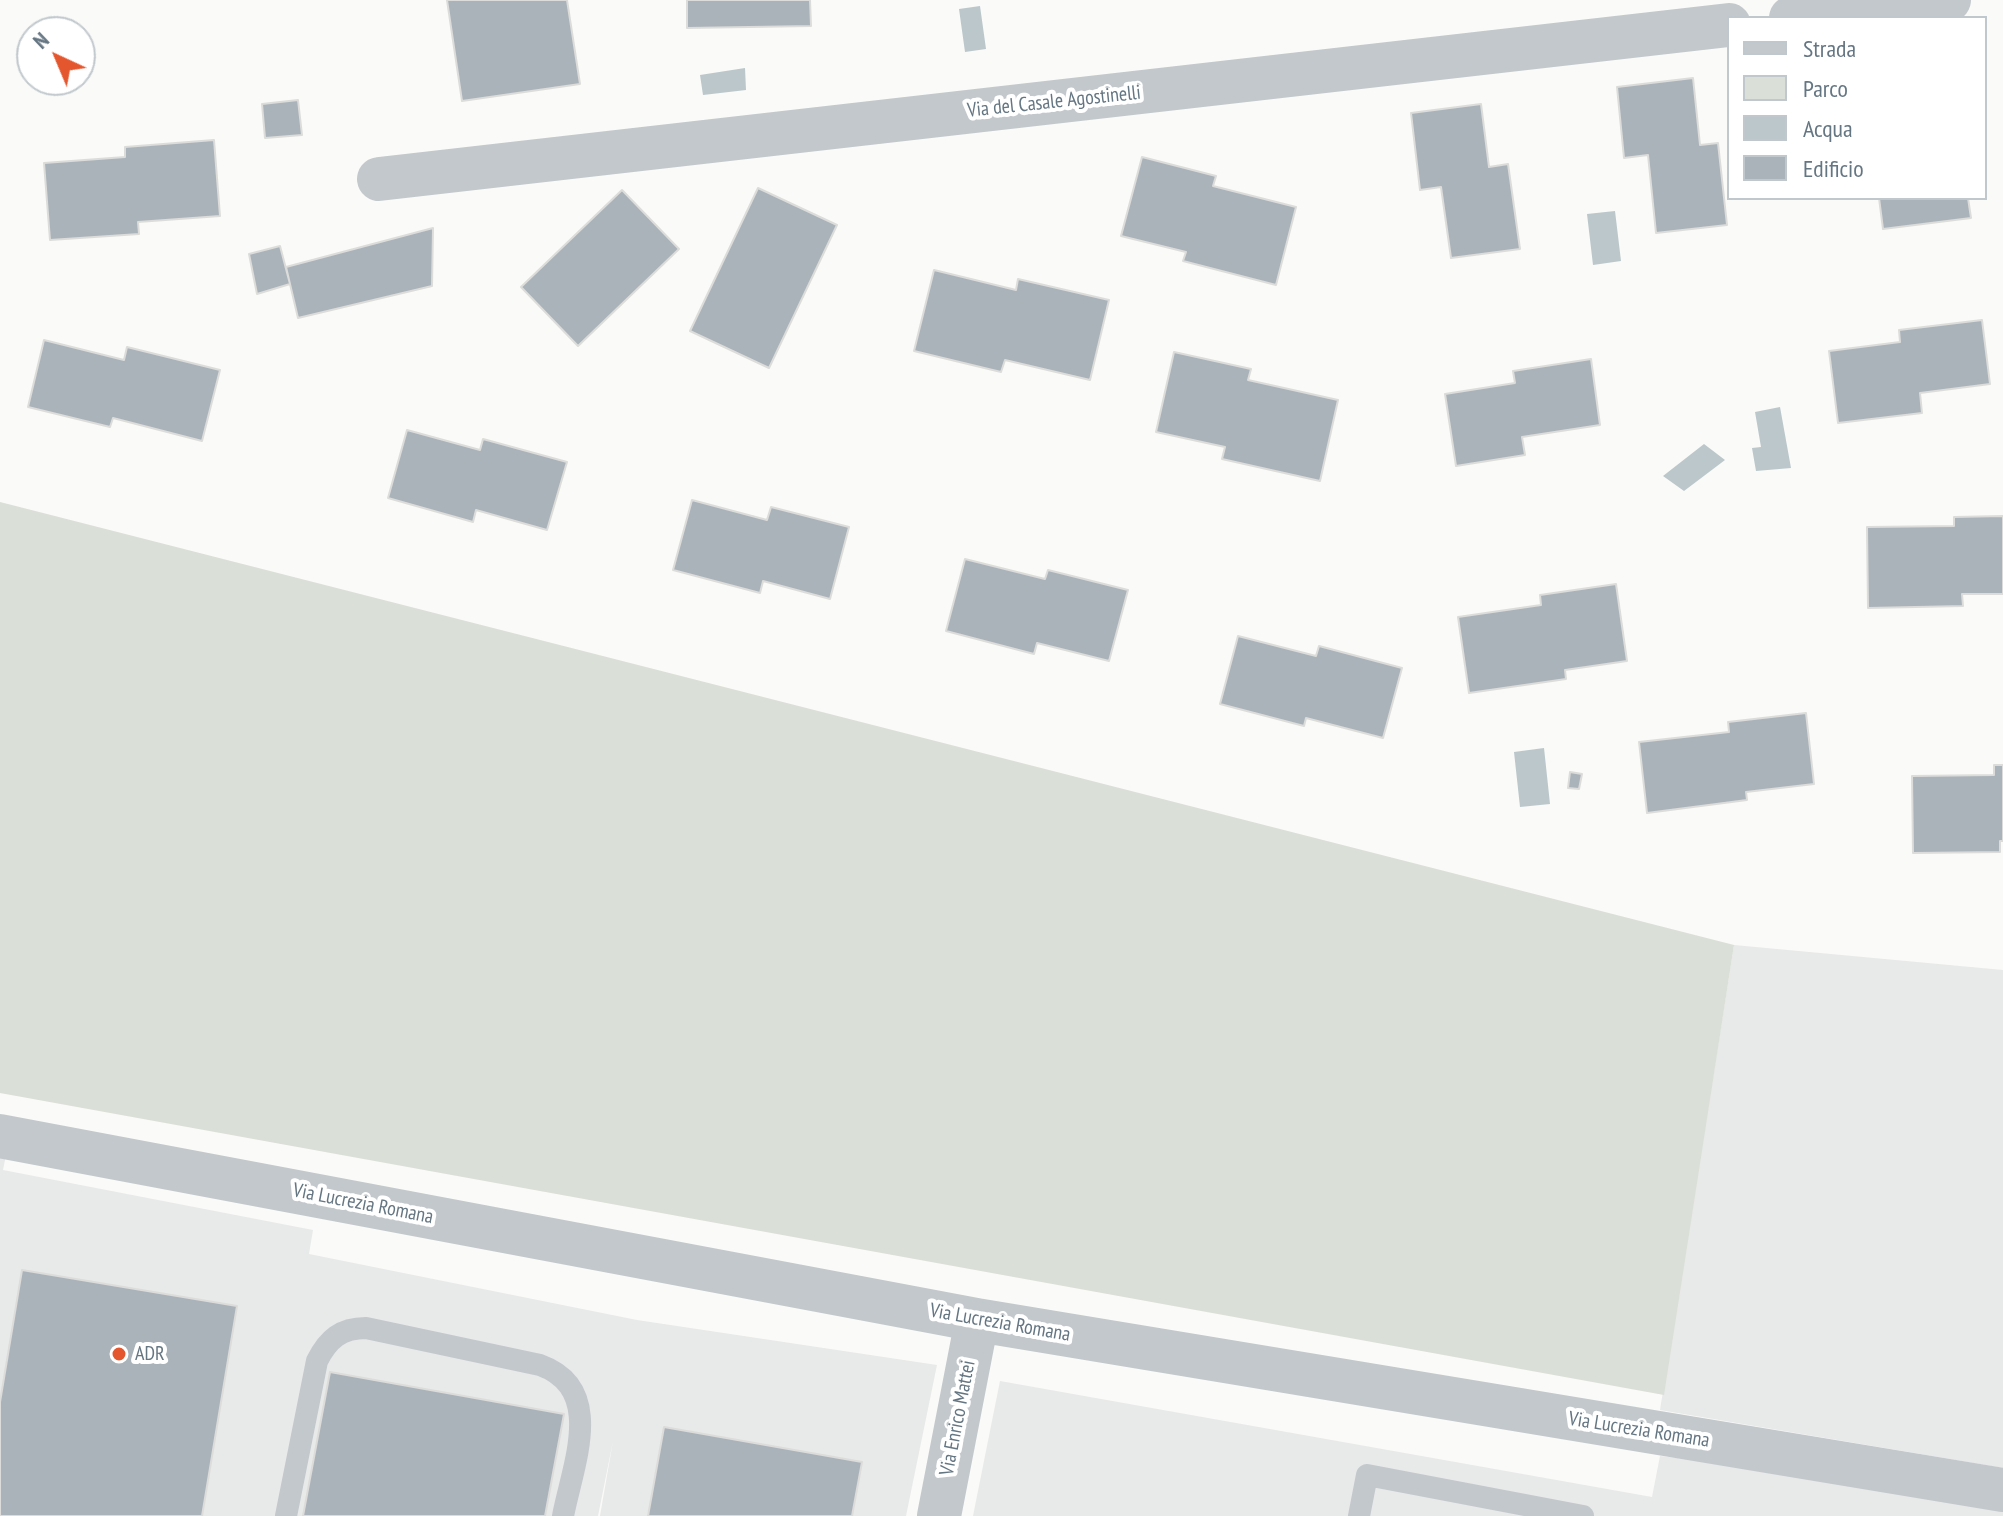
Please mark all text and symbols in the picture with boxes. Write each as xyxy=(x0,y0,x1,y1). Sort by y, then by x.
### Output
north arrow xyxy=(16,16,96,96)
legend xyxy=(1727,16,1987,200)
text: N xyxy=(27,26,55,54)
text: Strada xyxy=(1803,33,1856,64)
text: Parco xyxy=(1803,73,1848,104)
street label: Via del Casale Agostinelli xyxy=(966,81,1142,123)
text: Acqua xyxy=(1803,113,1853,144)
text: Edificio xyxy=(1803,153,1864,184)
street label: Via Lucrezia Romana xyxy=(291,1179,435,1229)
street label: Via Lucrezia Romana xyxy=(928,1299,1072,1347)
place label: ADR xyxy=(135,1342,165,1366)
marker: ADR xyxy=(110,1345,128,1363)
street label: Via Enrico Mattei xyxy=(935,1358,981,1478)
street label: Via Lucrezia Romana xyxy=(1567,1407,1711,1453)

